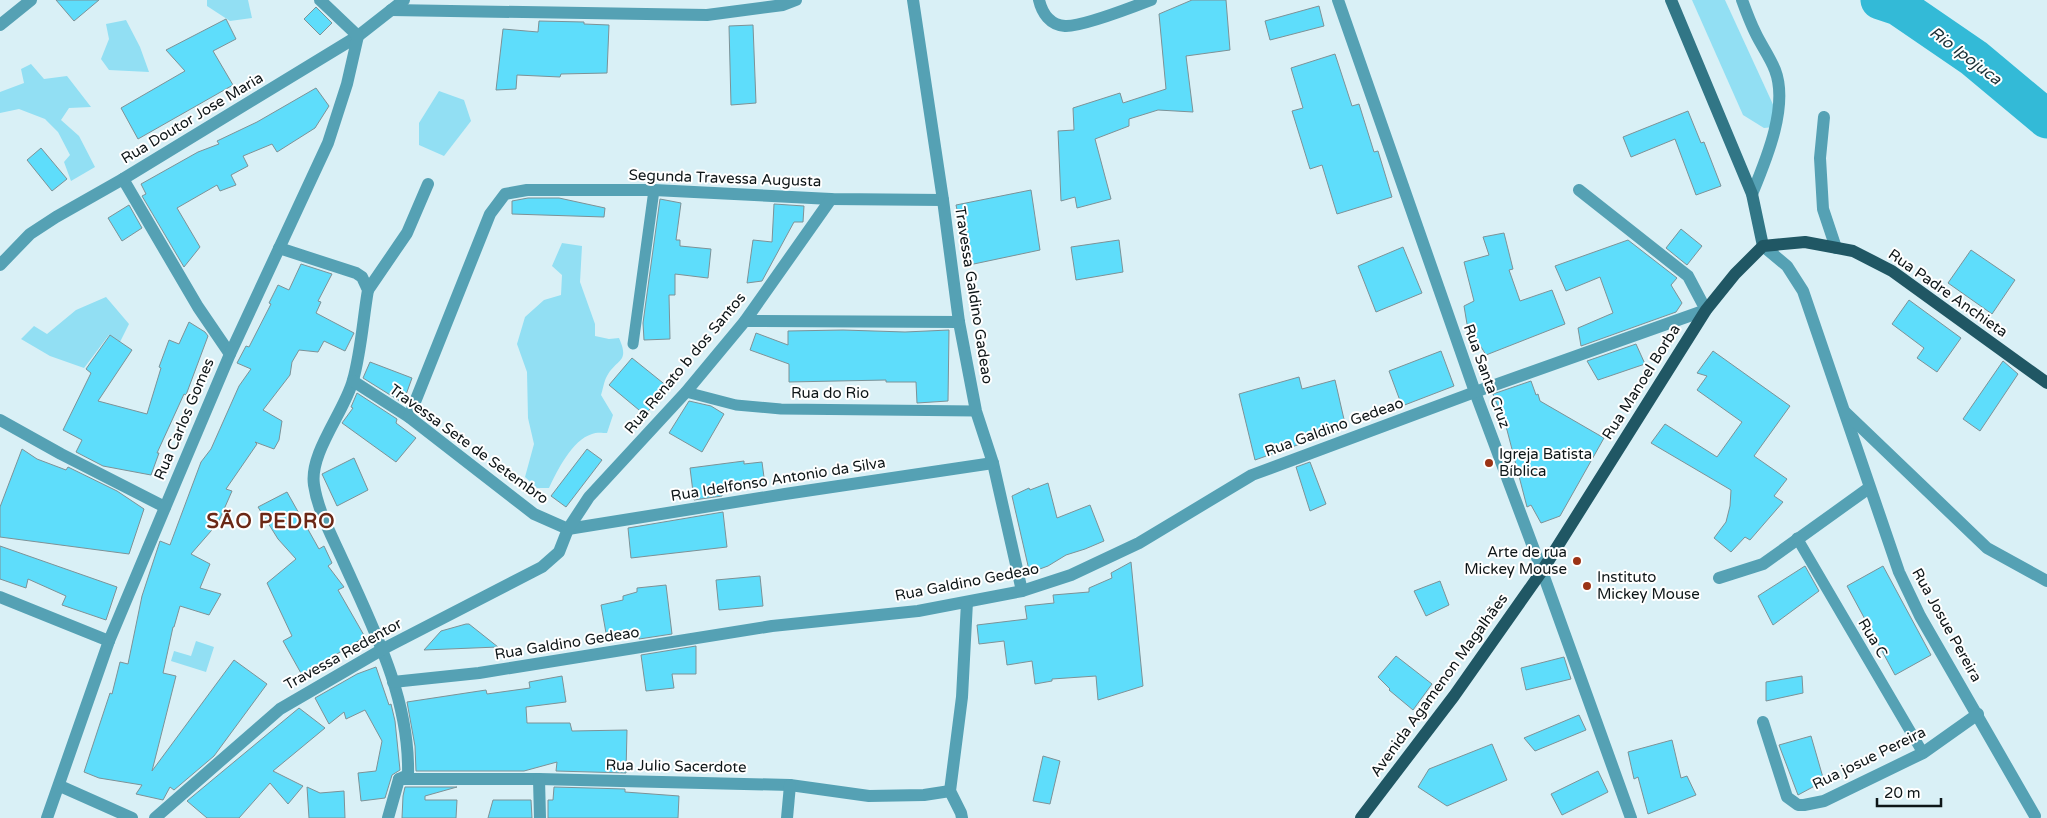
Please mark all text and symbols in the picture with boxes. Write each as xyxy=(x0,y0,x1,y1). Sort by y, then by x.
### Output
water label: Rio Ipojuca xyxy=(1926,22,2006,90)
street label: Rua Doutor Jose Maria xyxy=(118,68,266,168)
street label: Segunda Travessa Augusta xyxy=(628,166,822,190)
street label: Travessa Galdino Gadeao xyxy=(951,205,997,385)
street label: Rua Padre Anchieta xyxy=(1885,245,2011,341)
street label: Rua Renato b dos Santos xyxy=(621,289,749,437)
street label: Rua Santa Cruz xyxy=(1460,321,1514,431)
street label: Rua Manoel Borba xyxy=(1598,321,1684,443)
street label: Rua Carlos Gomes xyxy=(150,355,218,483)
street label: Travessa Sete de Setembro xyxy=(386,380,552,508)
street label: Rua do Rio xyxy=(791,384,869,402)
street label: Rua Galdino Gedeao xyxy=(1262,394,1406,460)
place label: Igreja Batista Bíblica xyxy=(1499,445,1592,480)
street label: Rua Idelfonso Antonio da Silva xyxy=(669,453,887,505)
marker: Igreja Batista Bíblica xyxy=(1483,457,1495,469)
district label: SÃO PEDRO xyxy=(206,509,336,534)
place label: Arte de rua Mickey Mouse xyxy=(1464,543,1567,578)
marker: Arte de rua Mickey Mouse xyxy=(1571,555,1583,567)
street label: Rua Galdino Gedeao xyxy=(893,559,1041,605)
street label: Rua Josue Pereira xyxy=(1908,565,1986,685)
place label: Instituto Mickey Mouse xyxy=(1597,568,1700,603)
marker: Instituto Mickey Mouse xyxy=(1581,580,1593,592)
street label: Avenida Agamenon Magalhães xyxy=(1366,590,1512,780)
street label: Travessa Redentor xyxy=(281,614,405,694)
street label: Rua C xyxy=(1854,615,1892,661)
street label: Rua Galdino Gedeao xyxy=(493,623,641,663)
street label: Rua josue Pereira xyxy=(1809,723,1929,793)
street label: Rua Julio Sacerdote xyxy=(605,756,747,776)
scale bar xyxy=(1877,776,1941,808)
text: 20 m xyxy=(1884,784,1921,802)

